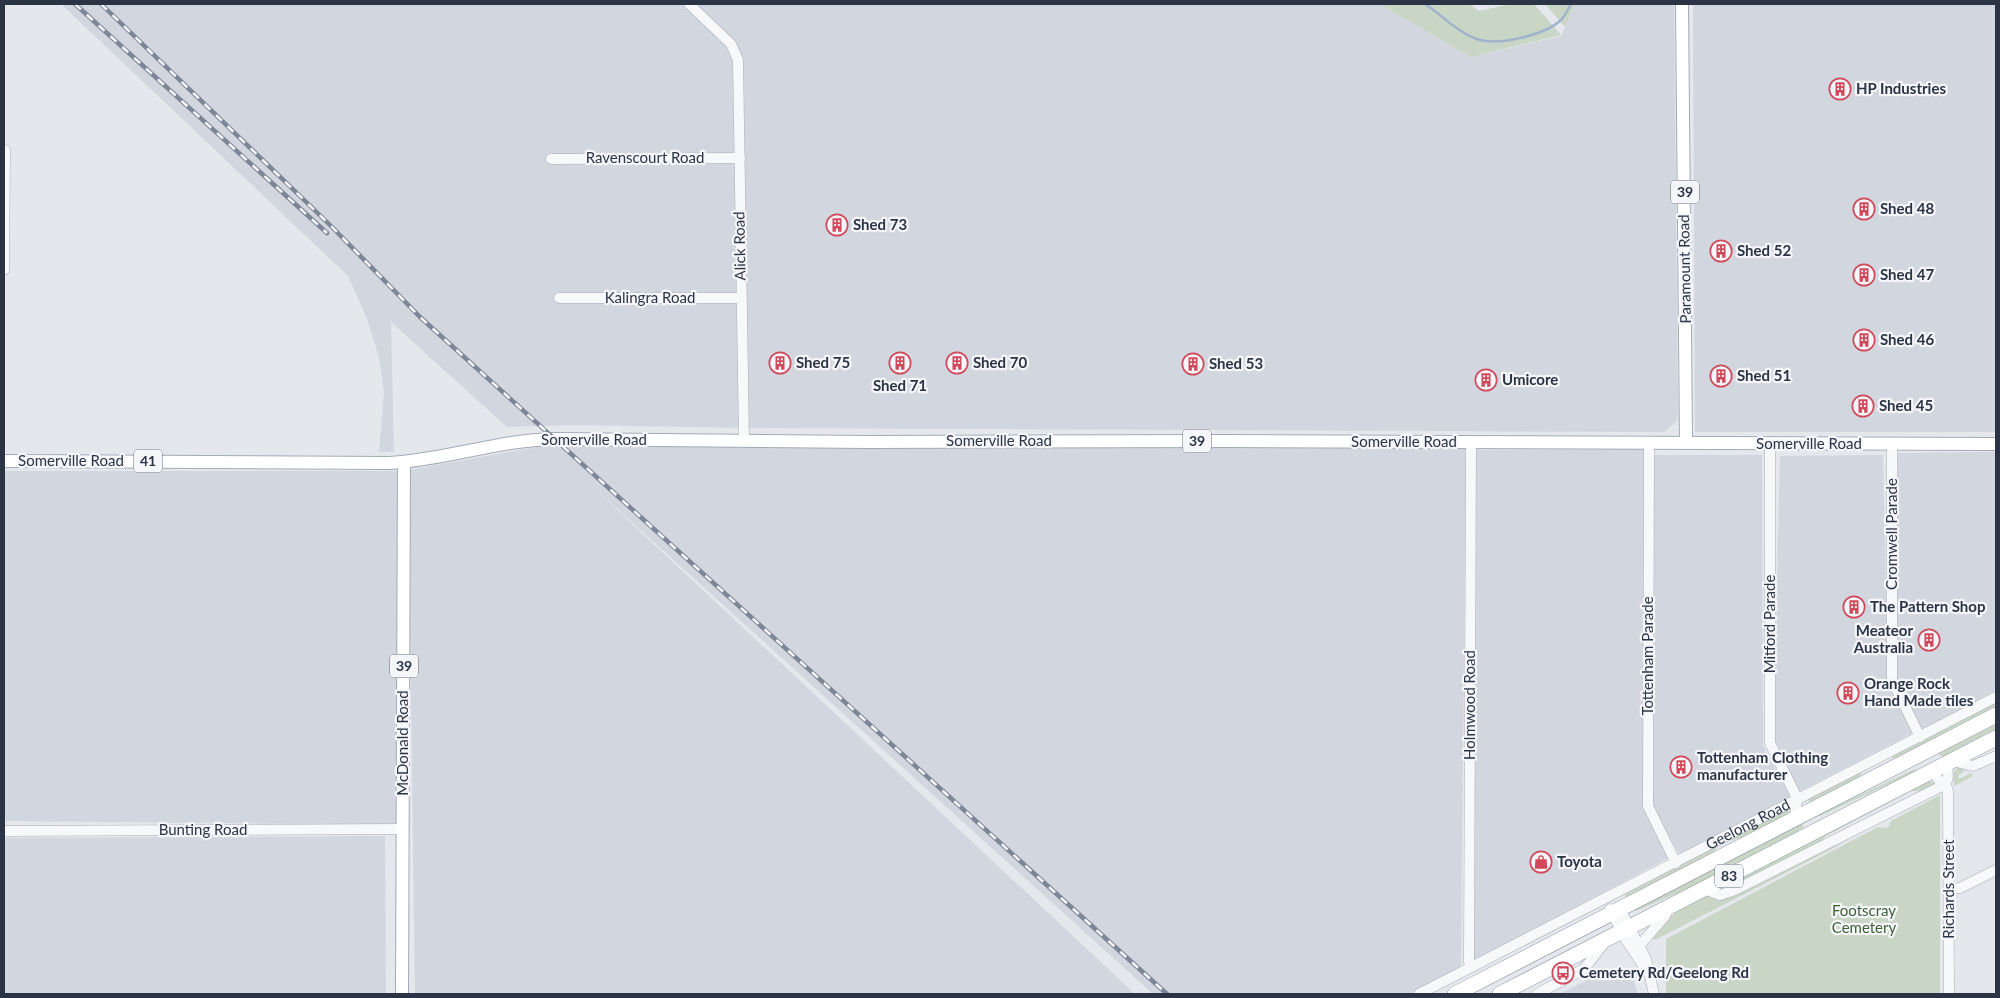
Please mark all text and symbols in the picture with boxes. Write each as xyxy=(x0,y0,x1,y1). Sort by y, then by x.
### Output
building icon: HP Industries xyxy=(1828,77,1852,101)
place label: HP Industries xyxy=(1856,79,1946,97)
street label: Ravenscourt Road xyxy=(586,148,704,166)
road number: 39 xyxy=(1671,180,1699,203)
building icon: Shed 48 xyxy=(1852,197,1876,221)
place label: Shed 48 xyxy=(1880,199,1934,217)
street label: Alick Road xyxy=(729,211,749,281)
building icon: Shed 73 xyxy=(825,213,849,237)
street label: Paramount Road xyxy=(1674,214,1694,324)
place label: Shed 73 xyxy=(853,215,907,233)
building icon: Shed 52 xyxy=(1709,239,1733,263)
place label: Shed 52 xyxy=(1737,241,1791,259)
building icon: Shed 47 xyxy=(1852,263,1876,287)
place label: Shed 47 xyxy=(1880,265,1934,283)
street label: Kalingra Road xyxy=(605,288,695,306)
building icon: Shed 46 xyxy=(1852,328,1876,352)
place label: Shed 46 xyxy=(1880,330,1934,348)
building icon: Shed 75 xyxy=(768,351,792,375)
building icon: Shed 71 xyxy=(888,351,912,375)
building icon: Shed 70 xyxy=(945,351,969,375)
building icon: Shed 53 xyxy=(1181,352,1205,376)
place label: Shed 75 xyxy=(796,353,850,371)
place label: Shed 70 xyxy=(973,353,1027,371)
place label: Shed 53 xyxy=(1209,354,1263,372)
building icon: Shed 51 xyxy=(1709,364,1733,388)
place label: Shed 51 xyxy=(1737,366,1791,384)
building icon: Umicore xyxy=(1474,368,1498,392)
place label: Umicore xyxy=(1502,370,1558,388)
place label: Shed 71 xyxy=(873,376,927,394)
building icon: Shed 45 xyxy=(1851,394,1875,418)
place label: Shed 45 xyxy=(1879,396,1933,414)
street label: Somerville Road xyxy=(541,430,647,448)
road number: 39 xyxy=(1183,430,1211,452)
street label: Somerville Road xyxy=(946,431,1052,449)
street label: Somerville Road xyxy=(1351,432,1457,450)
street label: Somerville Road xyxy=(1756,434,1862,452)
road number: 41 xyxy=(134,450,162,472)
street label: Somerville Road xyxy=(18,451,124,469)
street label: Cromwell Parade xyxy=(1882,478,1900,590)
street label: Mitford Parade xyxy=(1760,575,1778,673)
building icon: The Pattern Shop xyxy=(1842,595,1866,619)
street label: Tottenham Parade xyxy=(1638,596,1656,716)
place label: The Pattern Shop xyxy=(1870,597,1985,615)
place label: Meateor Australia xyxy=(1853,621,1913,656)
building icon: Meateor Australia xyxy=(1917,628,1941,652)
street label: Holmwood Road xyxy=(1460,650,1478,760)
road number: 39 xyxy=(390,654,418,678)
place label: Orange Rock Hand Made tiles xyxy=(1864,674,1974,709)
building icon: Orange Rock Hand Made tiles xyxy=(1836,681,1860,705)
street label: McDonald Road xyxy=(393,690,411,796)
place label: Tottenham Clothing manufacturer xyxy=(1697,748,1828,783)
building icon: Tottenham Clothing manufacturer xyxy=(1669,755,1693,779)
street label: Geelong Road xyxy=(1702,795,1793,853)
street label: Bunting Road xyxy=(159,820,247,838)
street label: Richards Street xyxy=(1939,839,1957,939)
shop icon: Toyota xyxy=(1529,850,1553,874)
place label: Toyota xyxy=(1557,852,1602,870)
road number: 83 xyxy=(1715,864,1743,888)
park label: Footscray Cemetery xyxy=(1832,901,1896,936)
bus stop icon: Cemetery Rd/Geelong Rd xyxy=(1551,961,1575,985)
place label: Cemetery Rd/Geelong Rd xyxy=(1579,963,1749,981)

